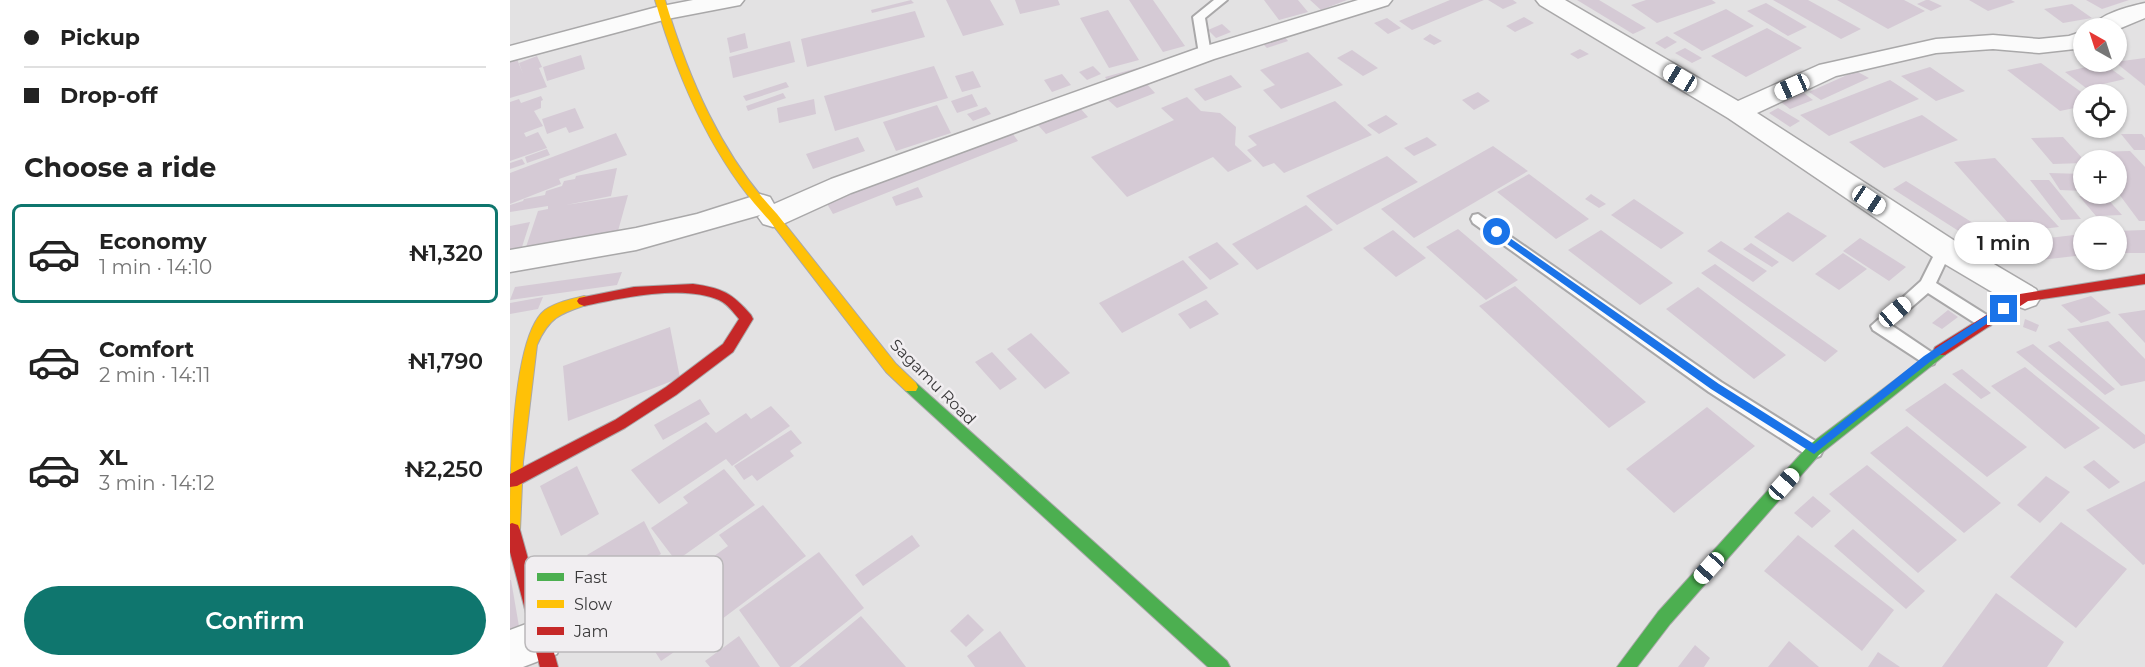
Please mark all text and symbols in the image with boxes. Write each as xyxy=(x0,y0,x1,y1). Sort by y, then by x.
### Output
north arrow xyxy=(2073,18,2127,72)
map controls xyxy=(2073,18,2127,270)
text: Pickup xyxy=(60,24,140,51)
car xyxy=(1660,61,1700,95)
car xyxy=(1772,71,1812,103)
text: Drop-off xyxy=(60,82,158,109)
button: locate xyxy=(2073,84,2127,138)
button: + xyxy=(2073,150,2127,204)
text: Choose a ride xyxy=(24,151,216,184)
car xyxy=(1849,182,1889,218)
button: − xyxy=(2073,216,2127,270)
route start xyxy=(1483,218,1510,245)
callout: 1 min xyxy=(1954,222,2054,264)
icon: car xyxy=(27,227,81,281)
text: Economy xyxy=(99,228,207,255)
text: 1 min xyxy=(1977,231,2030,255)
text: ₦1,320 xyxy=(409,240,483,267)
text: 1 min · 14:10 xyxy=(99,255,212,279)
car xyxy=(1875,294,1915,330)
route end xyxy=(1990,295,2017,322)
icon: car xyxy=(27,335,81,389)
street label: Sagamu Road xyxy=(886,335,980,429)
text: Comfort xyxy=(99,336,194,363)
text: ₦1,790 xyxy=(408,348,483,375)
text: 2 min · 14:11 xyxy=(99,363,210,387)
icon: car xyxy=(27,443,81,497)
text: XL xyxy=(99,444,128,471)
text: ₦2,250 xyxy=(404,456,483,483)
car xyxy=(1765,465,1803,503)
text: 3 min · 14:12 xyxy=(99,471,215,495)
car xyxy=(1690,549,1728,587)
legend xyxy=(525,556,723,652)
text: Fast xyxy=(574,568,608,587)
button: Confirm xyxy=(24,586,486,655)
text: Slow xyxy=(574,595,612,614)
text: Jam xyxy=(573,622,608,641)

